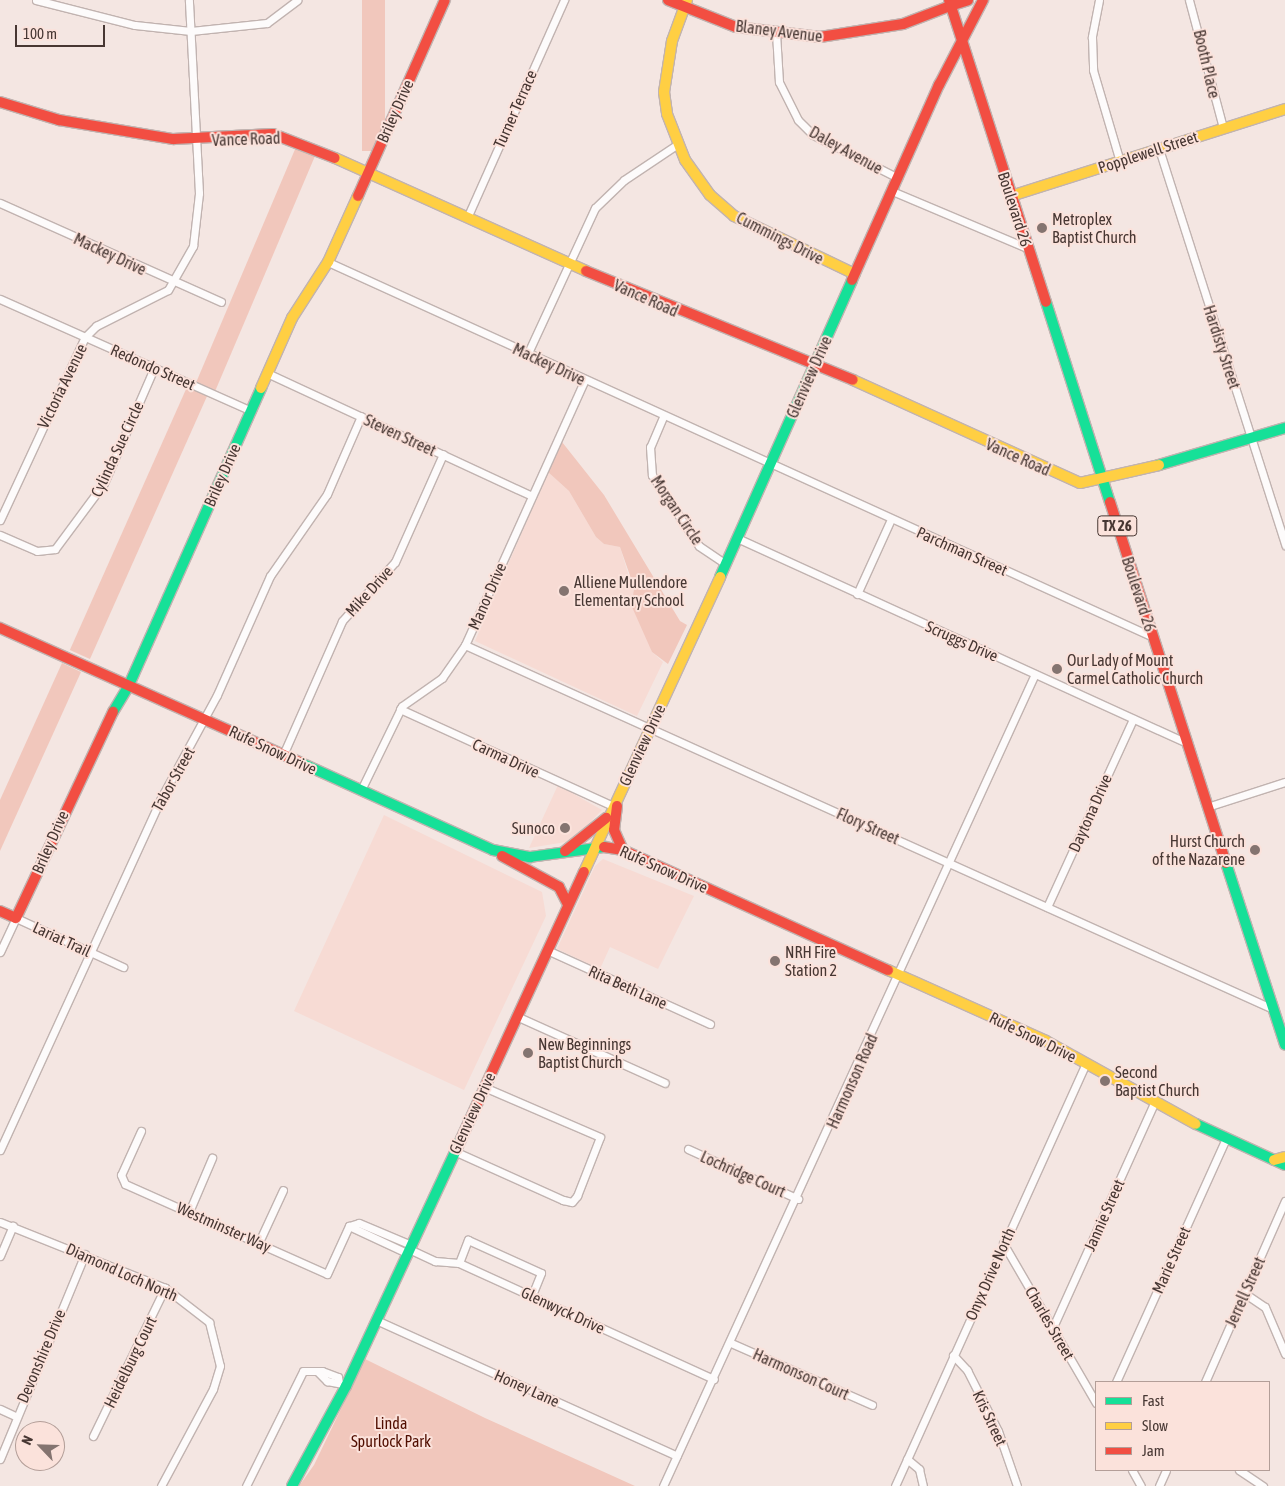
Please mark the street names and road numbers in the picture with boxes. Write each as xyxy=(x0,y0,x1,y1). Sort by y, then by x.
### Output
street label: Blaney Avenue xyxy=(735,16,823,46)
street label: Booth Place xyxy=(1190,28,1224,100)
street label: Turner Terrace xyxy=(489,67,541,151)
street label: Briley Drive xyxy=(373,76,417,146)
street label: Daley Avenue xyxy=(806,122,886,178)
street label: Popplewell Street xyxy=(1096,127,1200,177)
street label: Vance Road xyxy=(211,128,281,150)
street label: Boulevard 26 xyxy=(994,169,1036,249)
street label: Cummings Drive xyxy=(733,208,827,268)
street label: Mackey Drive xyxy=(71,229,149,279)
street label: Vance Road xyxy=(611,275,681,321)
street label: Hardisty Street xyxy=(1199,303,1245,391)
street label: Glenview Drive xyxy=(782,333,836,421)
street label: Mackey Drive xyxy=(510,339,588,389)
street label: Redondo Street xyxy=(108,340,198,394)
street label: Victoria Avenue xyxy=(33,341,91,431)
street label: Cylinda Sue Circle xyxy=(86,398,148,500)
street label: Steven Street xyxy=(361,410,439,460)
street label: Vance Road xyxy=(983,434,1053,480)
street label: Briley Drive xyxy=(200,440,244,510)
street label: Morgan Circle xyxy=(647,472,707,548)
road number: TX 26 xyxy=(1097,514,1137,538)
street label: Parchman Street xyxy=(914,522,1010,580)
street label: Boulevard 26 xyxy=(1118,554,1160,634)
street label: Manor Drive xyxy=(464,559,510,633)
street label: Mike Drive xyxy=(341,562,397,620)
street label: Scruggs Drive xyxy=(923,616,1001,666)
street label: Glenview Drive xyxy=(615,701,669,789)
street label: Rufe Snow Drive xyxy=(226,721,320,779)
street label: Carma Drive xyxy=(470,734,542,782)
street label: Tabor Street xyxy=(148,744,198,814)
street label: Daytona Drive xyxy=(1064,771,1116,855)
street label: Flory Street xyxy=(834,804,902,848)
street label: Briley Drive xyxy=(28,807,72,877)
street label: Rufe Snow Drive xyxy=(617,841,711,897)
street label: Lariat Trail xyxy=(30,917,94,961)
street label: Rita Beth Lane xyxy=(586,961,670,1013)
street label: Rufe Snow Drive xyxy=(986,1008,1080,1066)
street label: Harmonson Road xyxy=(823,1031,881,1131)
street label: Glenview Drive xyxy=(445,1069,499,1157)
street label: Lochridge Court xyxy=(698,1147,788,1201)
street label: Jannie Street xyxy=(1080,1176,1128,1254)
street label: Westminster Way xyxy=(174,1198,274,1256)
street label: Marie Street xyxy=(1148,1224,1194,1296)
street label: Onyx Drive North xyxy=(961,1225,1019,1323)
street label: Diamond Loch North xyxy=(63,1239,181,1305)
street label: Jerrell Street xyxy=(1221,1254,1269,1330)
street label: Glenwyck Drive xyxy=(518,1282,608,1338)
street label: Charles Street xyxy=(1021,1283,1079,1363)
street label: Devonshire Drive xyxy=(13,1306,69,1406)
street label: Heidelburg Court xyxy=(100,1313,160,1411)
street label: Harmonson Court xyxy=(750,1344,852,1404)
street label: Honey Lane xyxy=(492,1365,562,1411)
street label: Kris Street xyxy=(969,1387,1011,1449)

